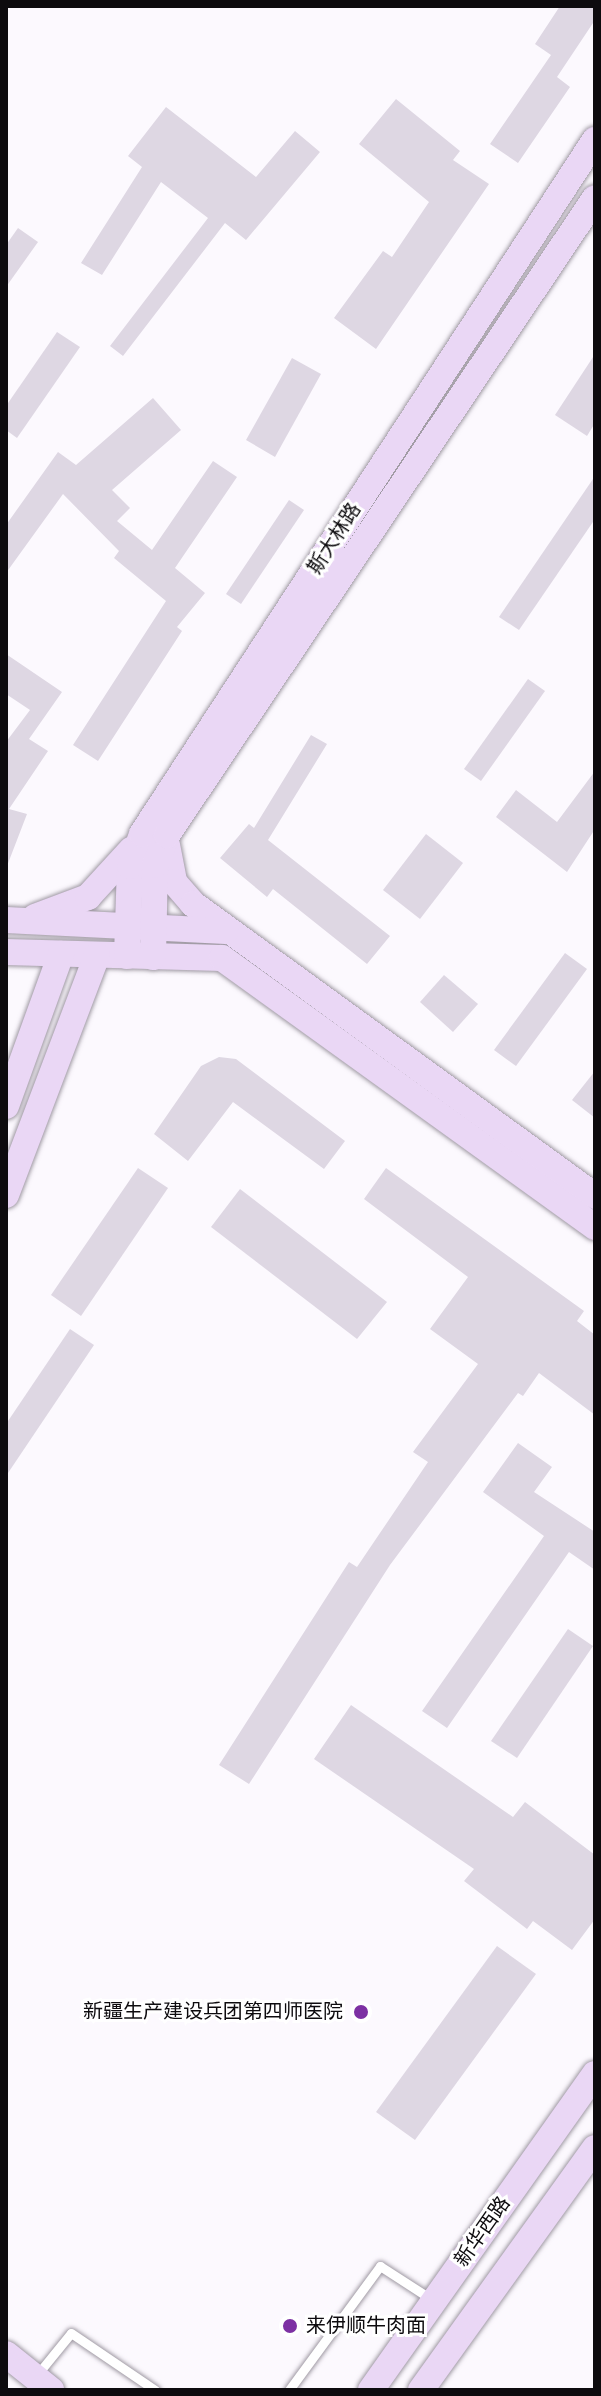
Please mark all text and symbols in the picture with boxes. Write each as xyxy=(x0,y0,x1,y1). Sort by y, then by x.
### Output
street label: 斯大林路 xyxy=(303,499,367,579)
place label: 新疆生产建设兵团第四师医院 xyxy=(83,2000,343,2024)
marker: 新疆生产建设兵团第四师医院 xyxy=(350,2001,372,2023)
street label: 新华西路 xyxy=(450,2192,516,2272)
place label: 来伊顺牛肉面 xyxy=(306,2314,426,2338)
marker: 来伊顺牛肉面 xyxy=(281,2317,299,2335)

